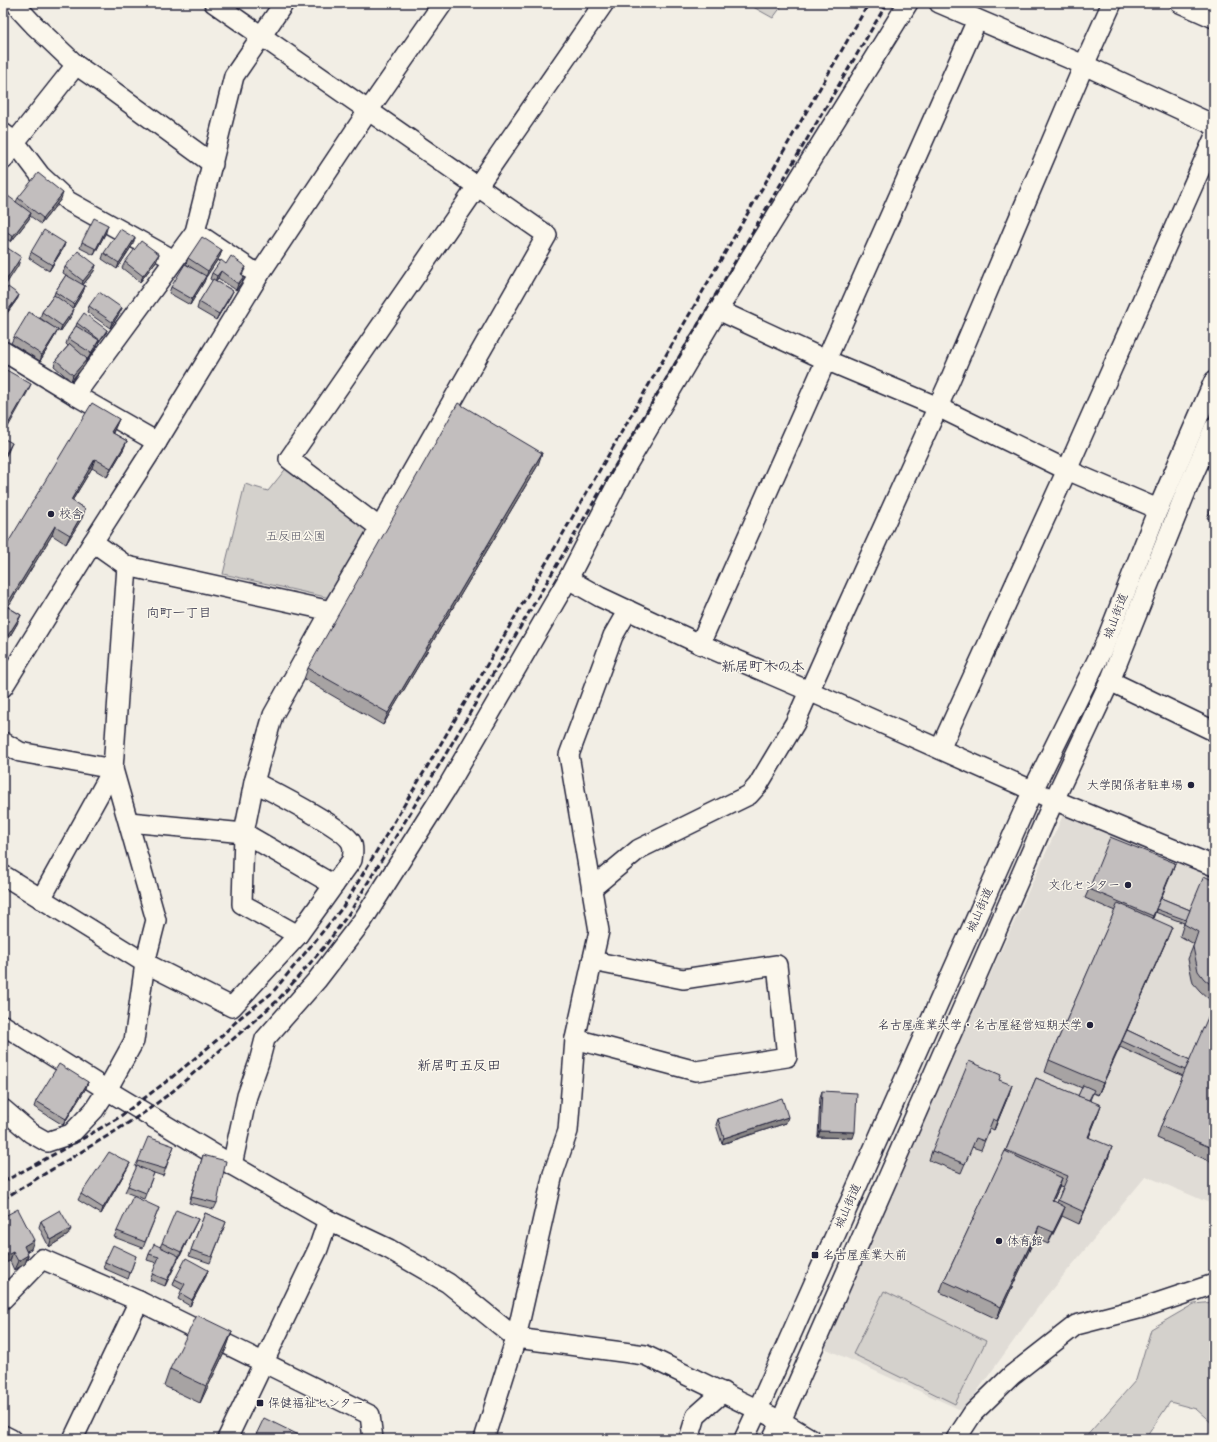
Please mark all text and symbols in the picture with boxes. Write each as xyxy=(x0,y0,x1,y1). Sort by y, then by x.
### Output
place label: 校舎 xyxy=(59,505,83,524)
marker: 校舎 xyxy=(46,509,56,519)
park label: 五反田公園 xyxy=(266,527,326,546)
street label: 城山街道 xyxy=(1099,590,1133,642)
district label: 向町一丁目 xyxy=(146,603,212,624)
district label: 新居町木の本 xyxy=(721,656,805,678)
place label: 大学関係者駐車場 xyxy=(1087,776,1183,795)
marker: 大学関係者駐車場 xyxy=(1186,780,1196,790)
place label: 文化センター xyxy=(1048,876,1120,895)
marker: 文化センター xyxy=(1123,880,1133,890)
street label: 城山街道 xyxy=(962,884,998,936)
place label: 名古屋産業大学・名古屋経営短期大学 xyxy=(878,1016,1082,1035)
marker: 名古屋産業大学・名古屋経営短期大学 xyxy=(1085,1020,1095,1030)
district label: 新居町五反田 xyxy=(417,1055,501,1077)
street label: 城山街道 xyxy=(830,1180,866,1232)
place label: 体育館 xyxy=(1007,1232,1043,1251)
marker: 体育館 xyxy=(994,1236,1004,1246)
place label: 名古屋産業大前 xyxy=(823,1246,907,1265)
marker: 名古屋産業大前 xyxy=(810,1250,820,1260)
place label: 保健福祉センター xyxy=(268,1394,364,1413)
marker: 保健福祉センター xyxy=(255,1398,265,1408)

